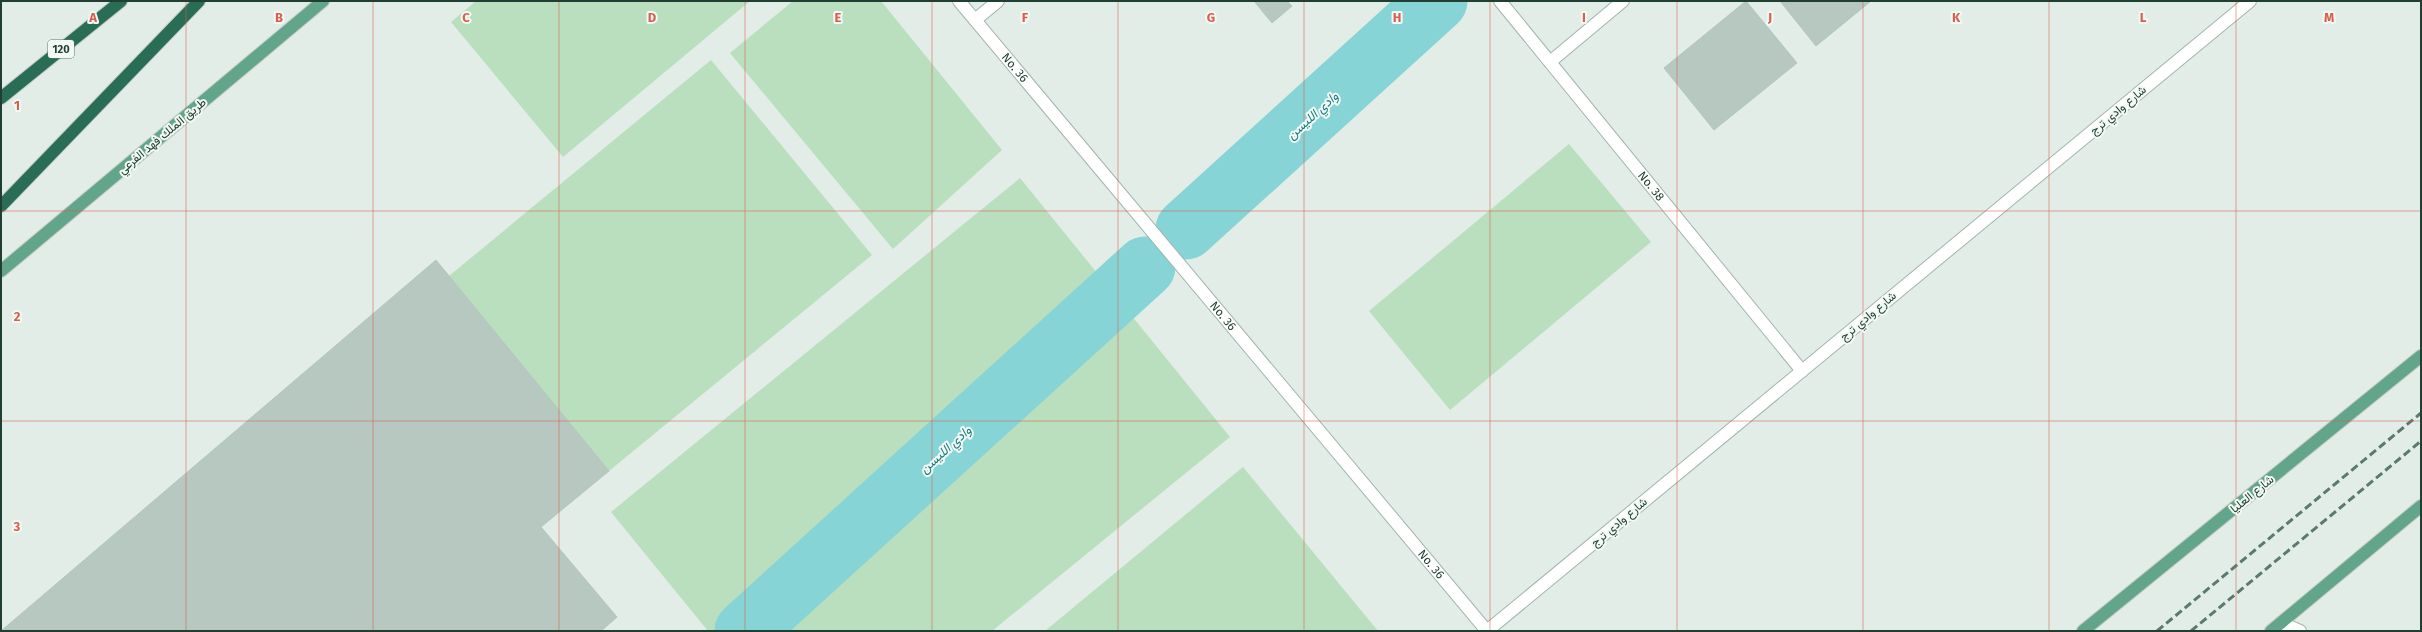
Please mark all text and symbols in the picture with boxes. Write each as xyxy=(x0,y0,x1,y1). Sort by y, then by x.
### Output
text: A xyxy=(88,10,97,25)
text: B xyxy=(275,10,283,25)
text: C xyxy=(462,10,470,25)
text: D xyxy=(648,10,657,25)
text: E xyxy=(835,10,842,25)
text: F xyxy=(1022,10,1029,25)
text: G xyxy=(1207,10,1215,25)
text: H xyxy=(1393,10,1401,25)
text: I xyxy=(1582,10,1586,25)
text: J xyxy=(1767,10,1772,25)
text: K xyxy=(1952,10,1961,25)
text: L xyxy=(2140,10,2147,25)
text: M xyxy=(2324,10,2334,25)
road number: 120 xyxy=(48,40,74,58)
street label: No. 36 xyxy=(999,50,1031,85)
street label: شارع وادي ترج xyxy=(2087,82,2151,140)
water label: وادي الليسن xyxy=(1284,88,1343,144)
street label: طريق الملك فهد الفرعي xyxy=(115,95,211,179)
text: 1 xyxy=(14,98,20,113)
street label: No. 38 xyxy=(1635,169,1667,204)
street label: شارع وادي ترج xyxy=(1837,288,1901,346)
street label: No. 36 xyxy=(1207,299,1239,333)
text: 2 xyxy=(14,309,21,324)
water label: وادي الليسن xyxy=(917,422,976,478)
street label: شارع العليا xyxy=(2227,472,2278,517)
street label: شارع وادي ترج xyxy=(1588,494,1652,552)
text: 3 xyxy=(13,519,21,534)
street label: No. 36 xyxy=(1415,547,1447,582)

